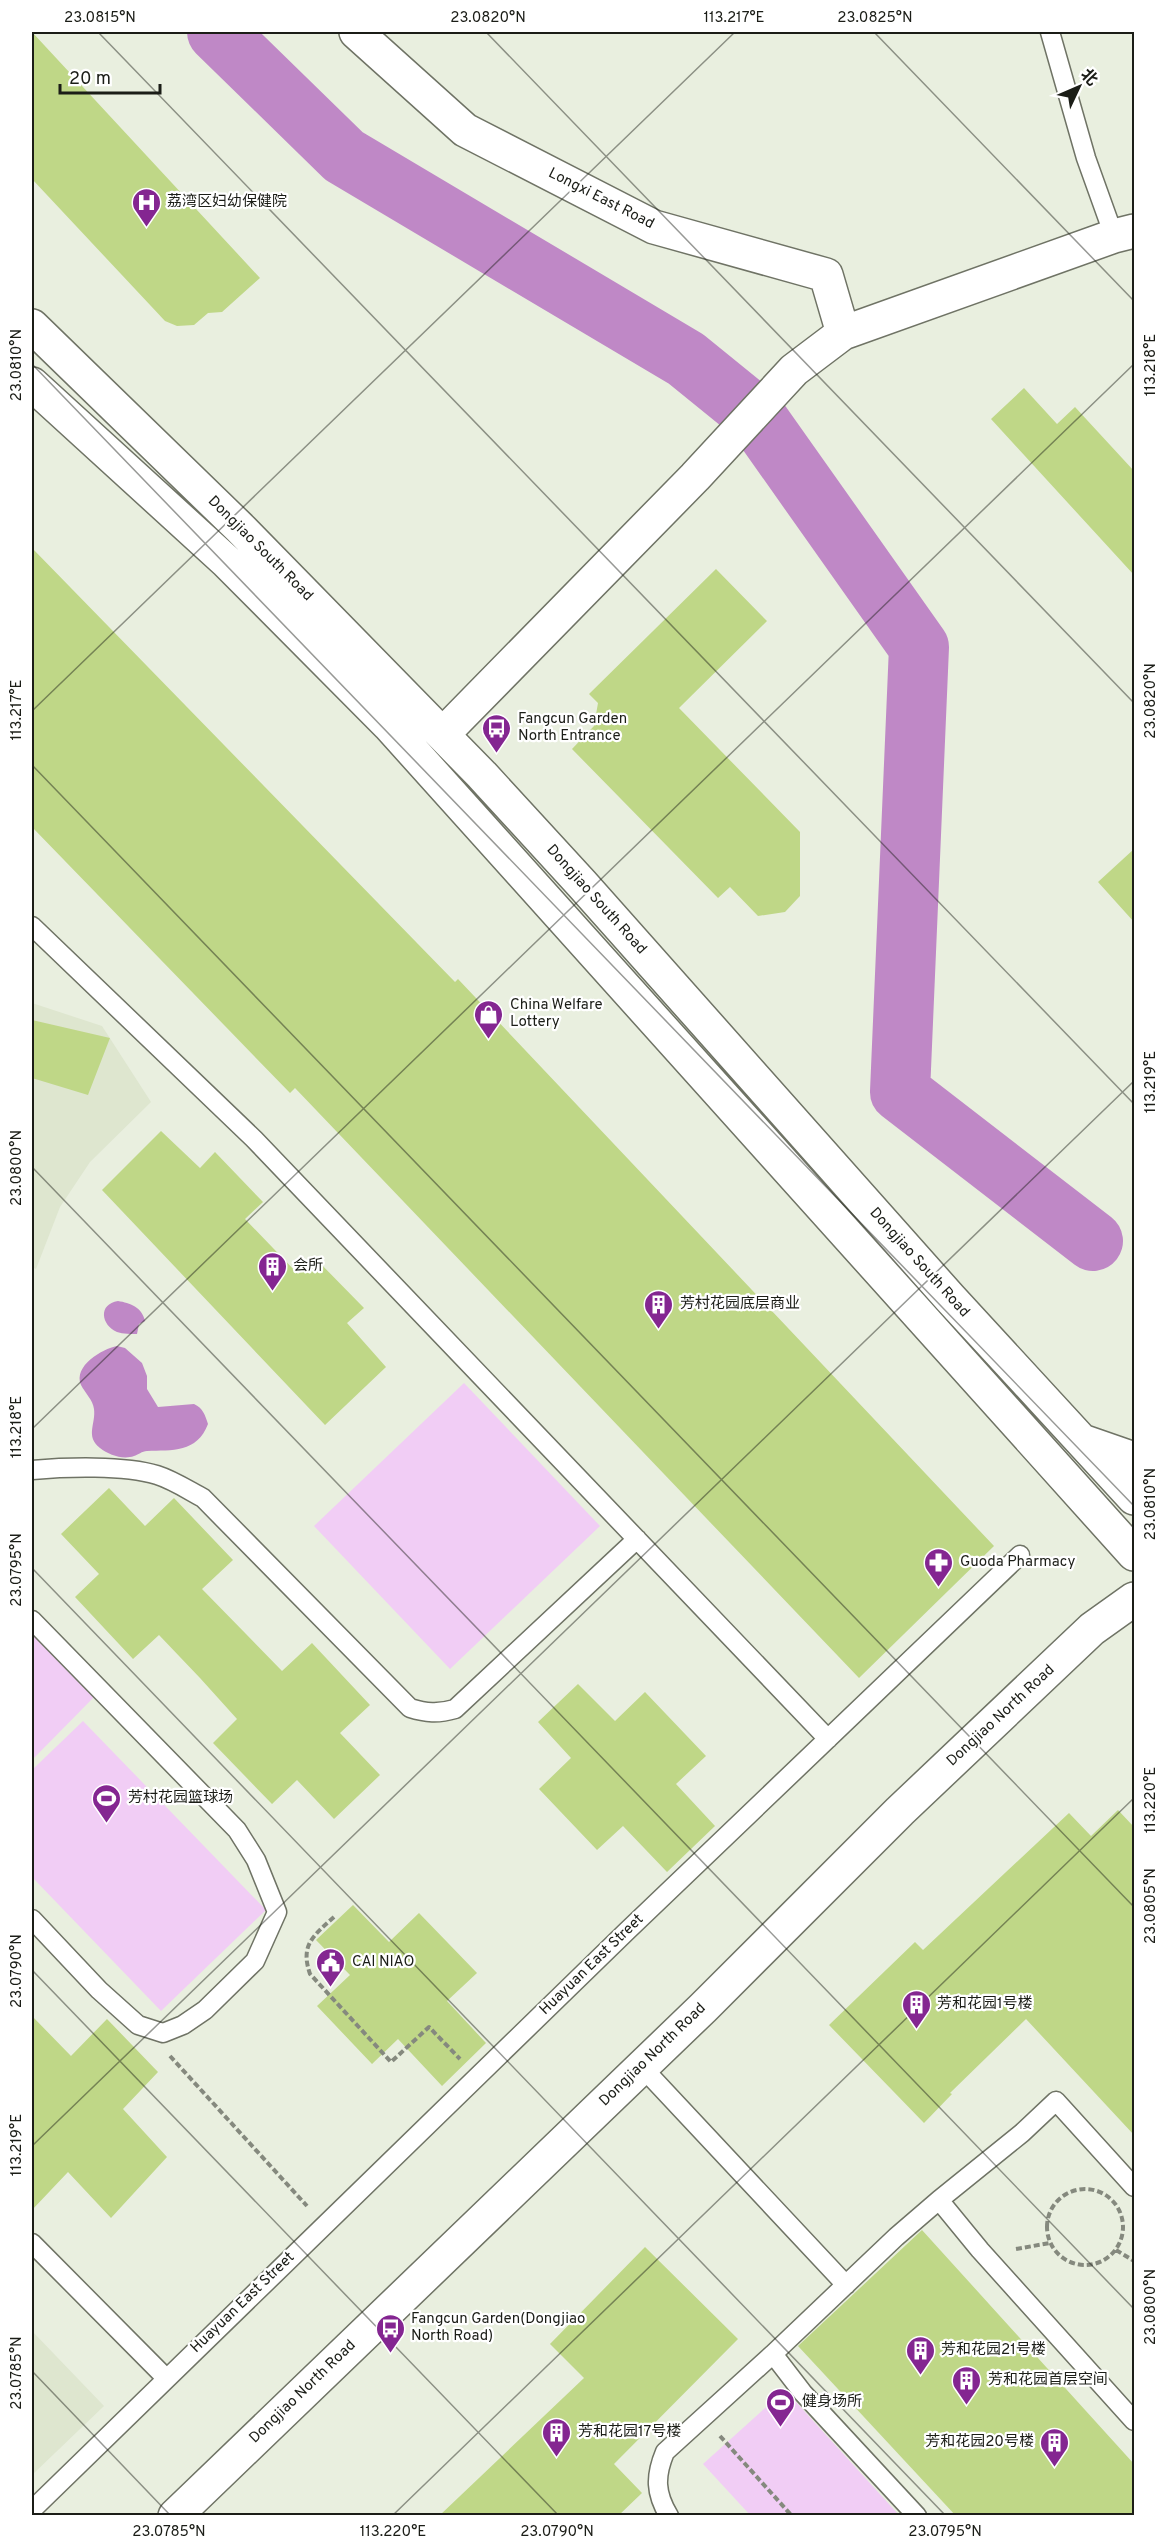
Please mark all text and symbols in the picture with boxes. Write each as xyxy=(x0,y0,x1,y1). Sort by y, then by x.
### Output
text: 23.0815°N xyxy=(64,9,136,28)
text: 23.0820°N xyxy=(450,9,526,28)
text: 113.217°E xyxy=(703,9,765,28)
text: 23.0825°N xyxy=(837,9,913,28)
scale bar xyxy=(60,57,160,95)
north arrow xyxy=(1049,57,1109,117)
text: 北 xyxy=(1076,65,1101,91)
text: 20 m xyxy=(69,68,111,91)
street label: Longxi East Road xyxy=(545,164,657,234)
hospital icon: 荔湾区妇幼保健院 xyxy=(130,186,162,228)
place label: 荔湾区妇幼保健院 xyxy=(167,192,287,212)
text: 23.0810°N xyxy=(8,329,27,401)
text: 113.218°E xyxy=(1142,334,1161,396)
street label: Dongjiao South Road xyxy=(203,492,317,606)
text: 23.0820°N xyxy=(1142,663,1161,739)
text: 113.217°E xyxy=(8,679,27,741)
place label: Fangcun Garden North Entrance xyxy=(518,710,627,746)
bus stop icon: Fangcun Garden North Entrance xyxy=(481,712,513,754)
street label: Dongjiao South Road xyxy=(542,841,650,959)
place label: China Welfare Lottery xyxy=(510,996,602,1032)
shop icon: China Welfare Lottery xyxy=(473,998,505,1040)
text: 113.219°E xyxy=(1142,1051,1161,1113)
text: 23.0800°N xyxy=(8,1130,27,1206)
street label: Dongjiao South Road xyxy=(865,1204,973,1322)
building icon: 会所 xyxy=(256,1250,288,1292)
place label: 会所 xyxy=(293,1257,323,1276)
building icon: 芳村花园底层商业 xyxy=(643,1288,675,1330)
place label: 芳村花园底层商业 xyxy=(680,1294,800,1314)
text: 113.218°E xyxy=(8,1396,27,1458)
text: 23.0810°N xyxy=(1142,1468,1161,1540)
text: 23.0795°N xyxy=(8,1533,27,1607)
pharmacy icon: Guoda Pharmacy xyxy=(923,1546,955,1588)
place label: Guoda Pharmacy xyxy=(960,1553,1075,1572)
street label: Dongjiao North Road xyxy=(943,1661,1059,1771)
text: 113.220°E xyxy=(1142,1767,1161,1833)
sports icon: 芳村花园篮球场 xyxy=(91,1782,123,1824)
place label: 芳村花园篮球场 xyxy=(128,1788,233,1808)
text: 23.0805°N xyxy=(1142,1868,1161,1944)
street label: Huayuan East Street xyxy=(536,1910,648,2020)
text: 23.0790°N xyxy=(8,1934,27,2008)
public building icon: CAI NIAO xyxy=(315,1946,347,1988)
place label: CAI NIAO xyxy=(352,1953,414,1972)
building icon: 芳和花园1号楼 xyxy=(900,1988,932,2030)
place label: 芳和花园1号楼 xyxy=(937,1995,1033,2014)
street label: Dongjiao North Road xyxy=(596,1999,710,2111)
text: 113.219°E xyxy=(8,2114,27,2176)
street label: Huayuan East Street xyxy=(187,2248,299,2358)
text: 23.0800°N xyxy=(1142,2269,1161,2345)
place label: Fangcun Garden(Dongjiao North Road) xyxy=(411,2310,585,2346)
bus stop icon: Fangcun Garden(Dongjiao North Road) xyxy=(374,2312,406,2354)
building icon: 芳和花园21号楼 xyxy=(904,2334,936,2376)
text: 23.0785°N xyxy=(8,2336,27,2410)
street label: Dongjiao North Road xyxy=(246,2336,360,2448)
place label: 芳和花园21号楼 xyxy=(941,2341,1046,2360)
building icon: 芳和花园首层空间 xyxy=(951,2364,983,2406)
place label: 芳和花园首层空间 xyxy=(988,2371,1108,2390)
sports icon: 健身场所 xyxy=(765,2386,797,2428)
place label: 健身场所 xyxy=(802,2393,862,2412)
building icon: 芳和花园17号楼 xyxy=(541,2416,573,2458)
place label: 芳和花园17号楼 xyxy=(578,2423,681,2442)
building icon: 芳和花园20号楼 xyxy=(1039,2426,1071,2468)
place label: 芳和花园20号楼 xyxy=(925,2433,1034,2452)
text: 23.0785°N xyxy=(132,2523,206,2542)
text: 113.220°E xyxy=(360,2523,426,2542)
text: 23.0790°N xyxy=(520,2523,594,2542)
text: 23.0795°N xyxy=(908,2523,982,2542)

